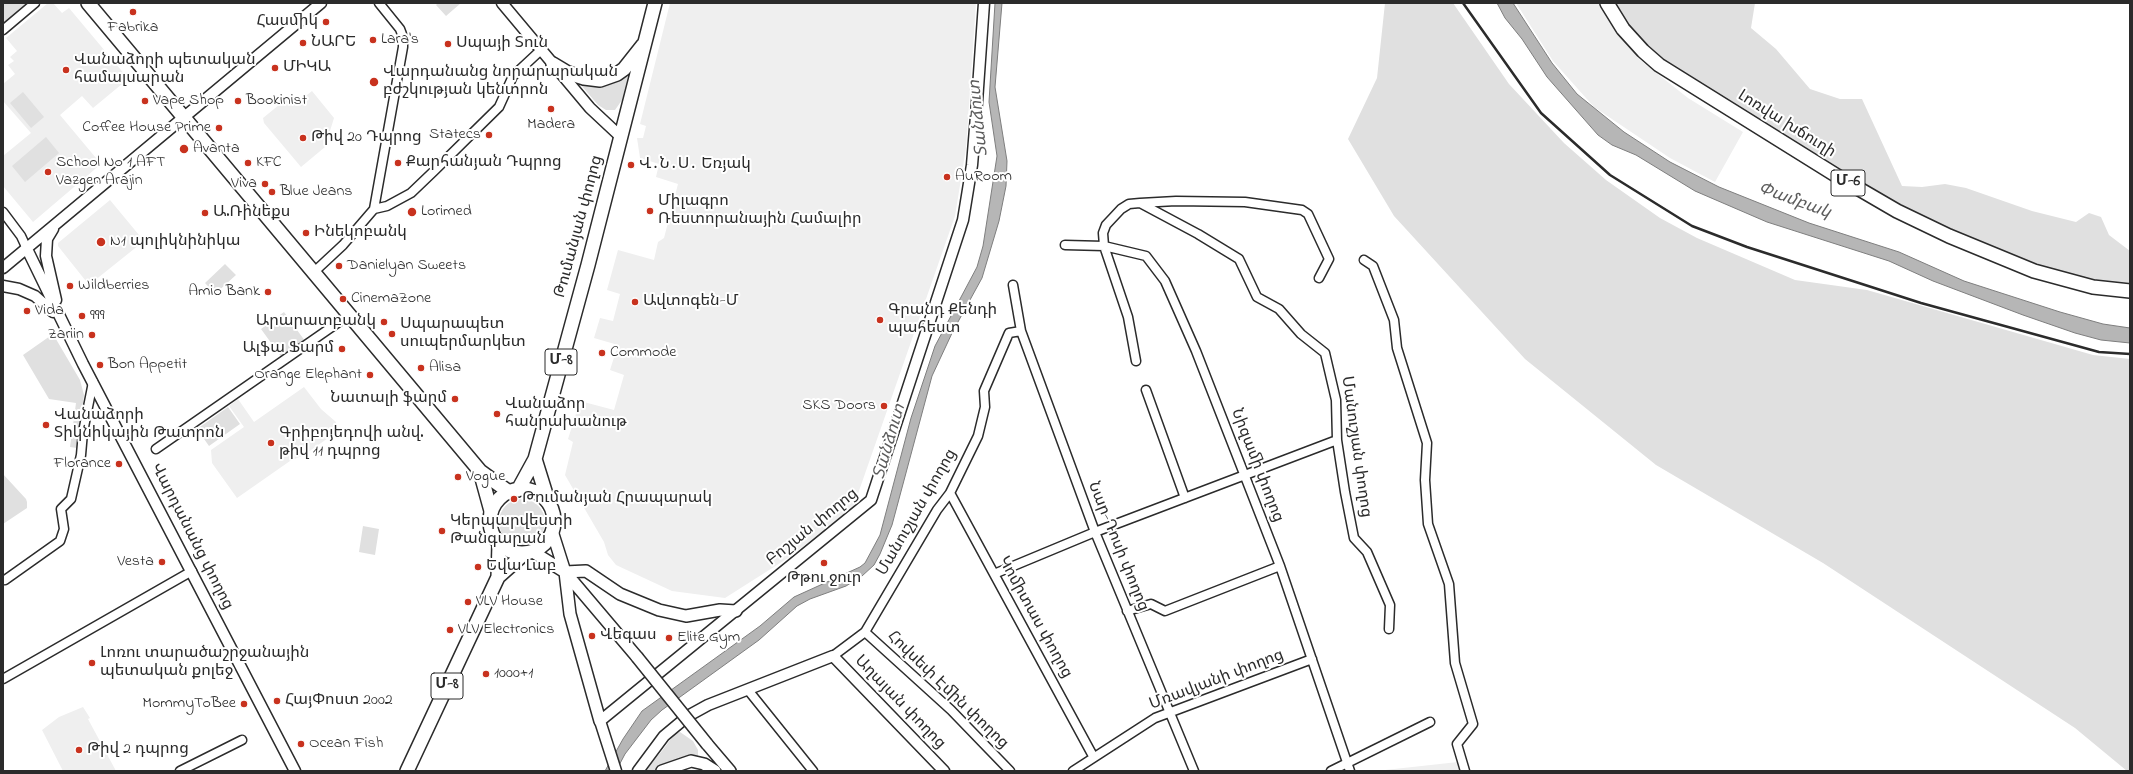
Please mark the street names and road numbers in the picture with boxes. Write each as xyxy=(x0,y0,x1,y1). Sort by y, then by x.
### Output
street label: Լոռվա խճուղի xyxy=(1733,87,1839,163)
street label: Թումանյան փողոց xyxy=(552,154,608,300)
road number: Մ-6 xyxy=(1831,170,1865,196)
road number: Մ-8 xyxy=(545,349,577,375)
street label: Մանուշյան փողոց xyxy=(1336,375,1374,519)
street label: Նիզամի փողոց xyxy=(1226,406,1286,526)
street label: Մանուշյան փողոց xyxy=(874,446,962,580)
street label: Վարդանանց փողոց xyxy=(146,460,236,614)
street label: Նար-Դոսի փողոց xyxy=(1082,479,1152,615)
street label: Բոշյան փողոց xyxy=(763,485,863,571)
street label: Կոմիտաս փողոց xyxy=(993,554,1075,682)
street label: Հովսեփ Էմին փողոց xyxy=(882,628,1012,754)
street label: Մռավյանի փողոց xyxy=(1147,647,1287,715)
street label: Աղայան փողոց xyxy=(849,652,949,754)
road number: Մ-8 xyxy=(431,673,463,699)

